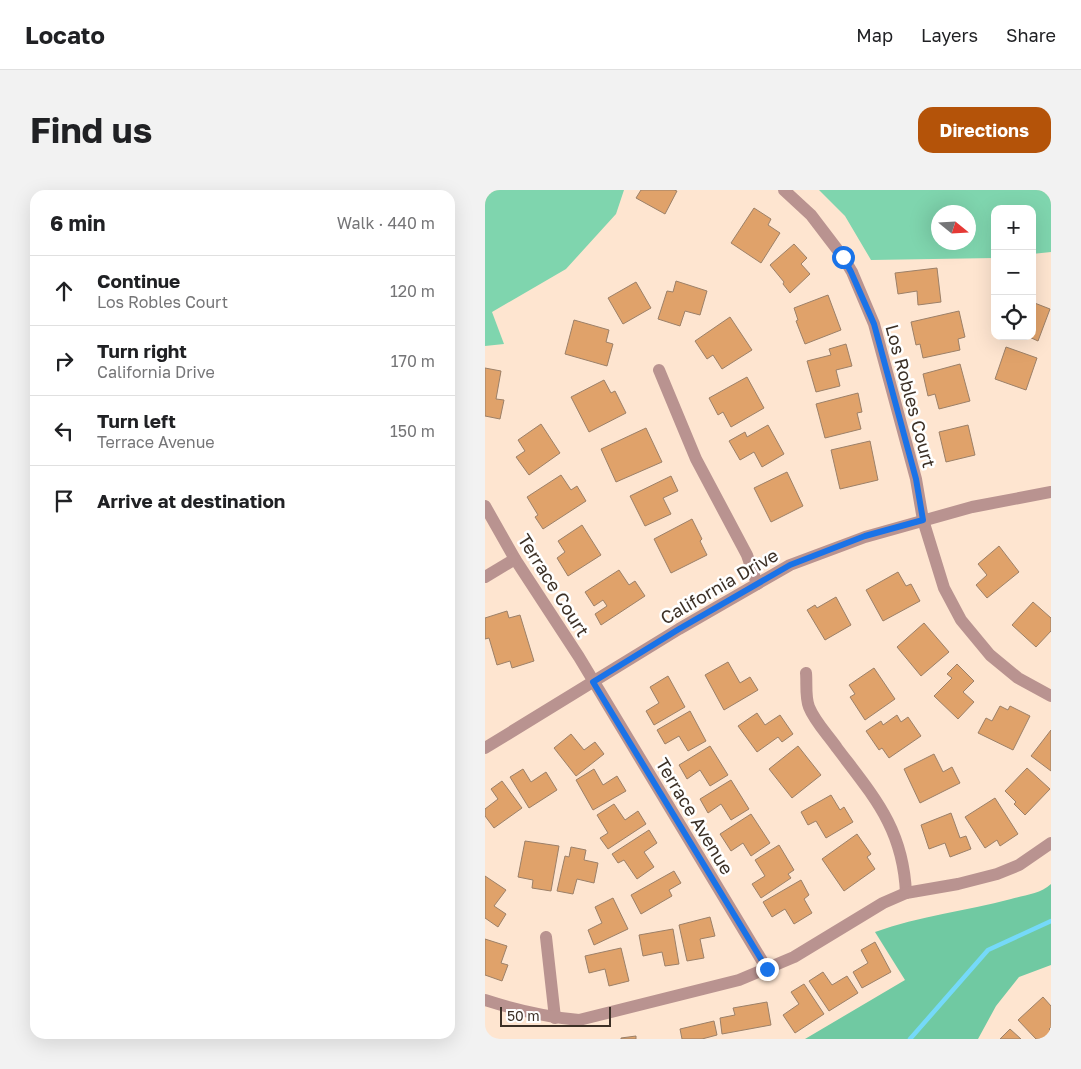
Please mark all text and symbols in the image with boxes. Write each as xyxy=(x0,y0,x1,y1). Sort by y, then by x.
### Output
text: Locato xyxy=(25,20,105,49)
text: Map xyxy=(856,24,893,46)
text: Layers xyxy=(921,24,978,46)
text: Share xyxy=(1006,24,1056,46)
button: Directions xyxy=(918,107,1051,153)
text: Find us xyxy=(30,109,152,151)
north arrow xyxy=(931,205,976,250)
map controls xyxy=(991,205,1036,340)
button: + xyxy=(991,205,1036,250)
text: 6 min xyxy=(50,210,105,236)
text: Walk · 440 m xyxy=(337,213,435,233)
route start xyxy=(832,246,855,269)
button: − xyxy=(991,250,1036,295)
text: Continue xyxy=(97,269,180,292)
icon: ahead xyxy=(50,277,78,305)
text: 120 m xyxy=(390,281,435,301)
text: Los Robles Court xyxy=(97,292,228,312)
button: locate xyxy=(991,295,1036,340)
street label: Los Robles Court xyxy=(881,322,941,470)
text: Turn right xyxy=(97,339,187,362)
icon: right xyxy=(50,347,78,375)
text: 170 m xyxy=(391,351,435,371)
text: California Drive xyxy=(97,362,215,382)
text: Turn left xyxy=(97,409,176,432)
icon: left xyxy=(50,417,78,445)
text: 150 m xyxy=(390,421,435,441)
text: Terrace Avenue xyxy=(97,432,215,452)
icon: arrive xyxy=(50,487,78,515)
text: Arrive at destination xyxy=(97,489,285,512)
street label: Terrace Court xyxy=(514,529,594,641)
street label: California Drive xyxy=(656,543,782,629)
street label: Terrace Avenue xyxy=(651,754,739,878)
route end xyxy=(756,958,779,981)
scale bar xyxy=(500,1004,611,1027)
text: 50 m xyxy=(507,1007,540,1024)

